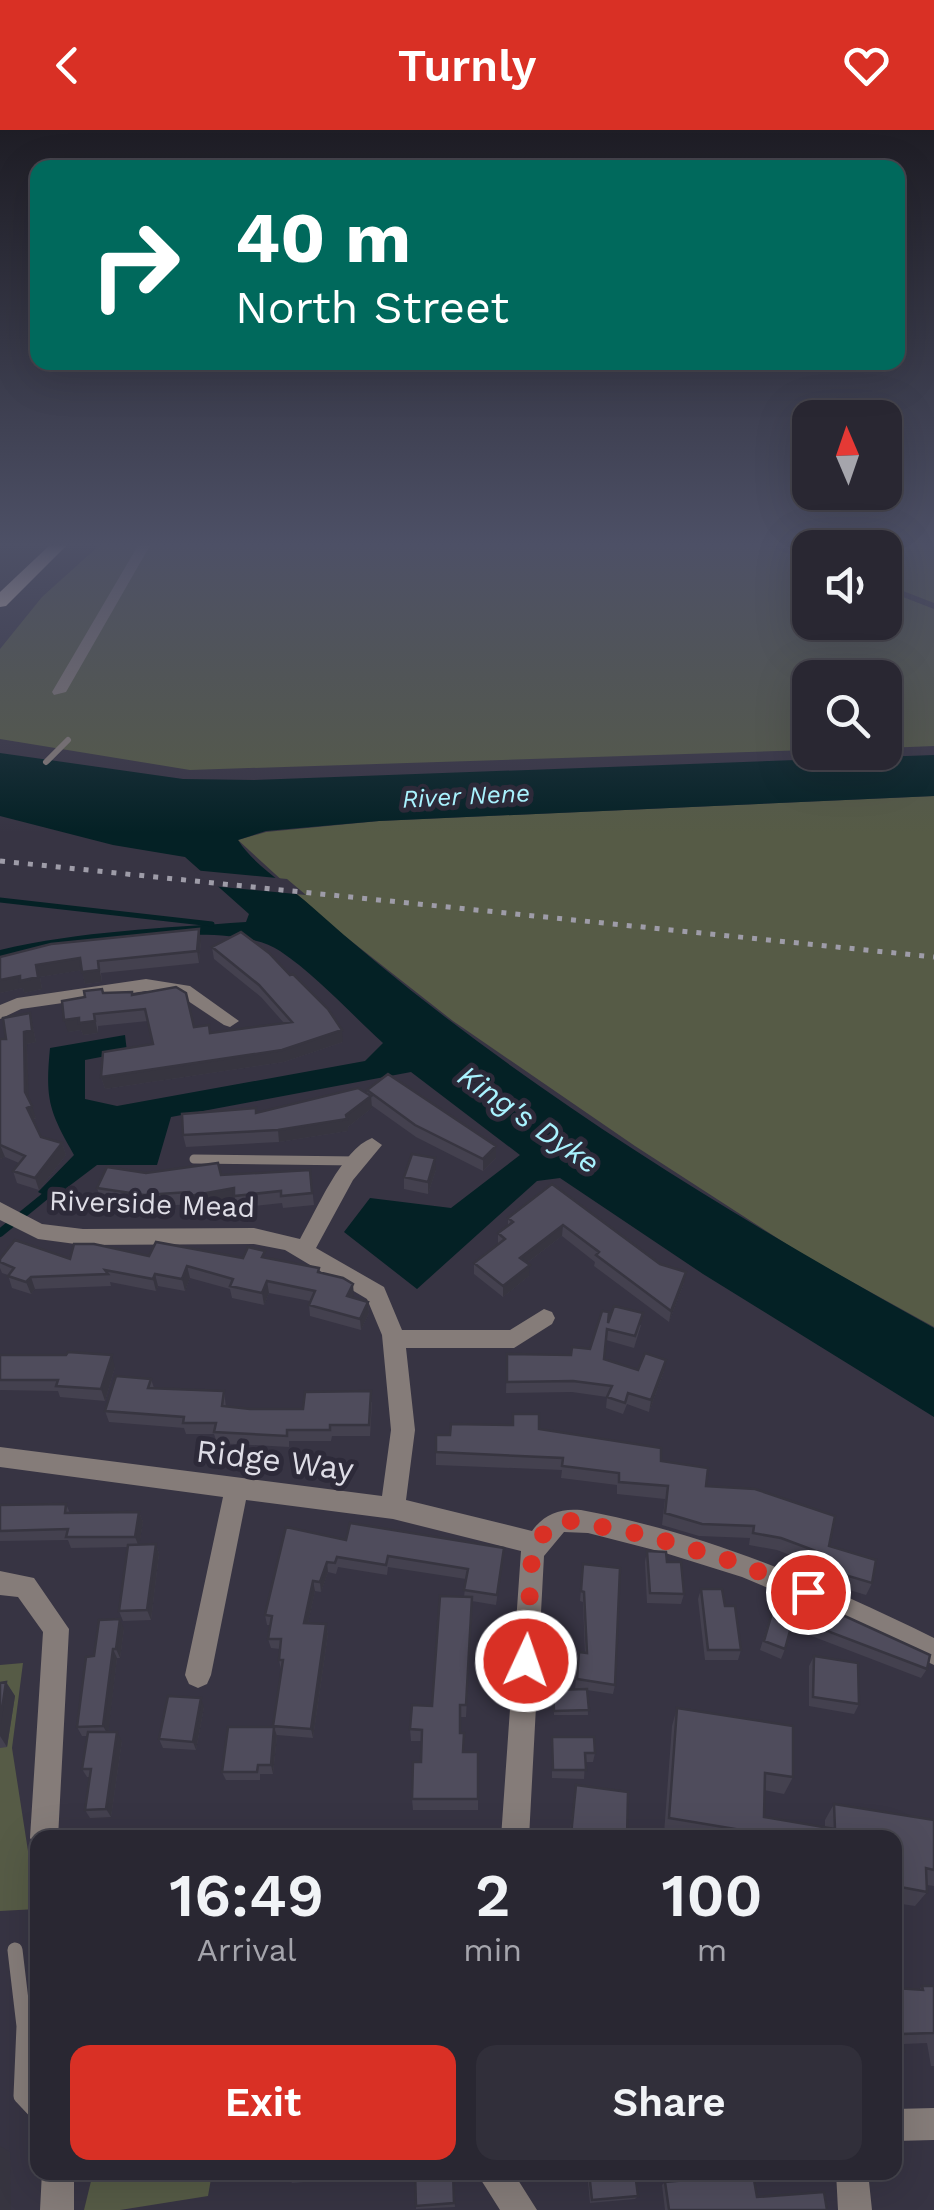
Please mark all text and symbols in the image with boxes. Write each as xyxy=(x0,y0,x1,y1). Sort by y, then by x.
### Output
icon: back xyxy=(40,38,95,93)
icon: heart xyxy=(839,38,894,93)
text: Turnly xyxy=(398,39,536,92)
text: 40 m xyxy=(235,197,411,279)
icon: right xyxy=(70,200,200,330)
text: North Street xyxy=(235,281,509,334)
north arrow xyxy=(792,400,902,510)
map controls xyxy=(792,400,902,770)
button: sound xyxy=(792,530,902,640)
button: search xyxy=(792,660,902,770)
water label: River Nene xyxy=(401,778,531,814)
water label: King's Dyke xyxy=(452,1057,606,1181)
street label: Riverside Mead xyxy=(48,1184,256,1224)
street label: Ridge Way xyxy=(194,1431,356,1489)
pin xyxy=(766,1550,851,1635)
icon: arrive xyxy=(781,1565,836,1620)
position arrow xyxy=(474,1609,578,1713)
text: 16:49 xyxy=(169,1860,324,1931)
text: 2 xyxy=(475,1860,510,1931)
text: 100 xyxy=(661,1860,763,1931)
text: Arrival xyxy=(197,1931,297,1969)
text: min xyxy=(463,1931,522,1969)
text: m xyxy=(697,1931,727,1969)
button: Exit xyxy=(70,2045,456,2160)
button: Share xyxy=(476,2045,862,2160)

